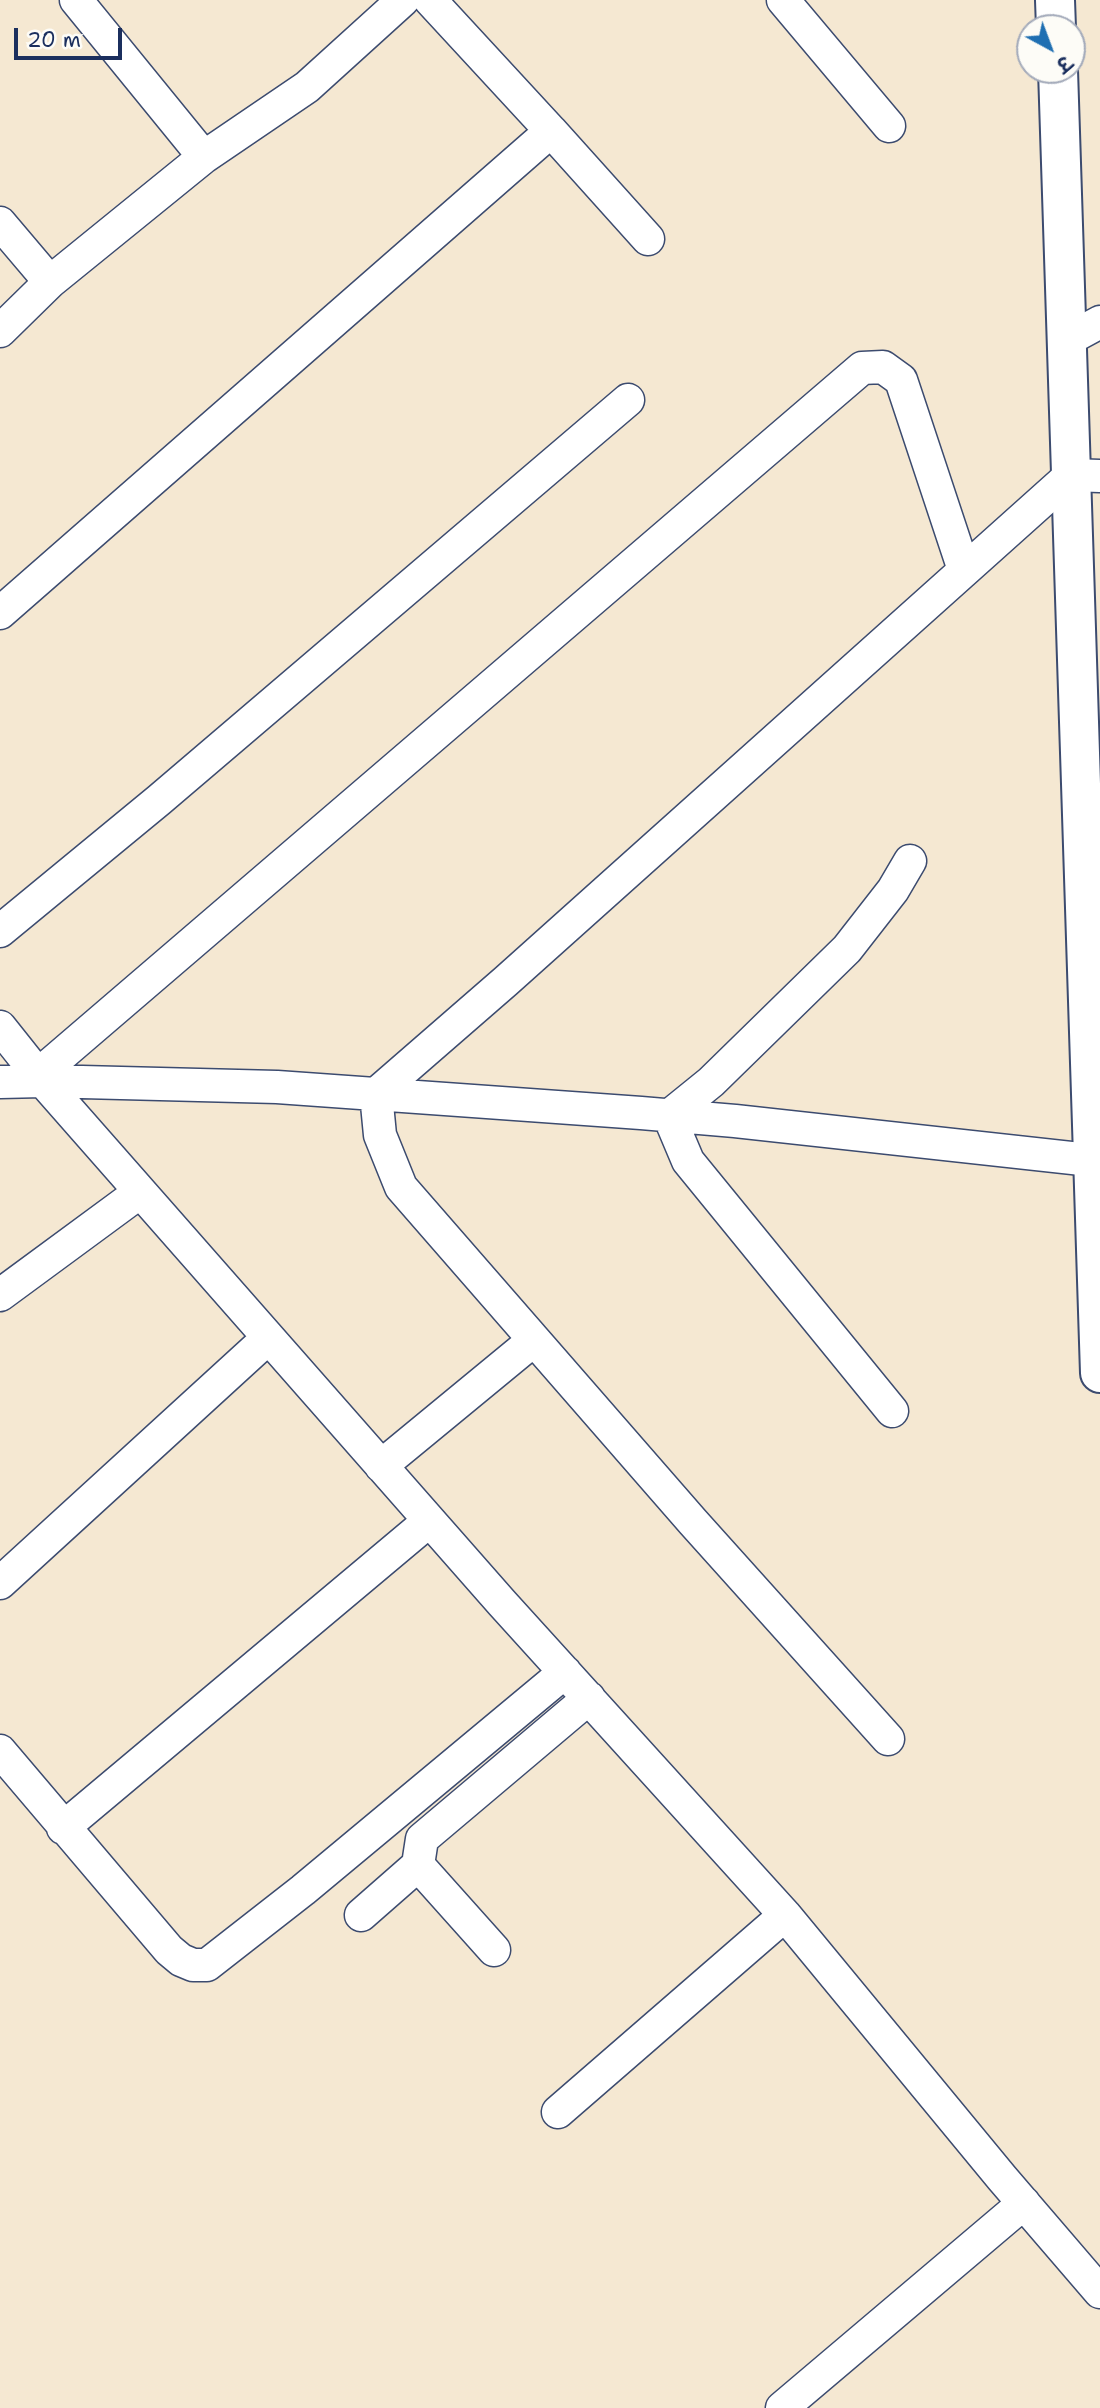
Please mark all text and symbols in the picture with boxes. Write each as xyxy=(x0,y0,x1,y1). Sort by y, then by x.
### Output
scale bar xyxy=(18,14,126,58)
north arrow xyxy=(1016,14,1086,84)
text: 20 m xyxy=(27,26,81,54)
text: उ xyxy=(1051,50,1077,77)

